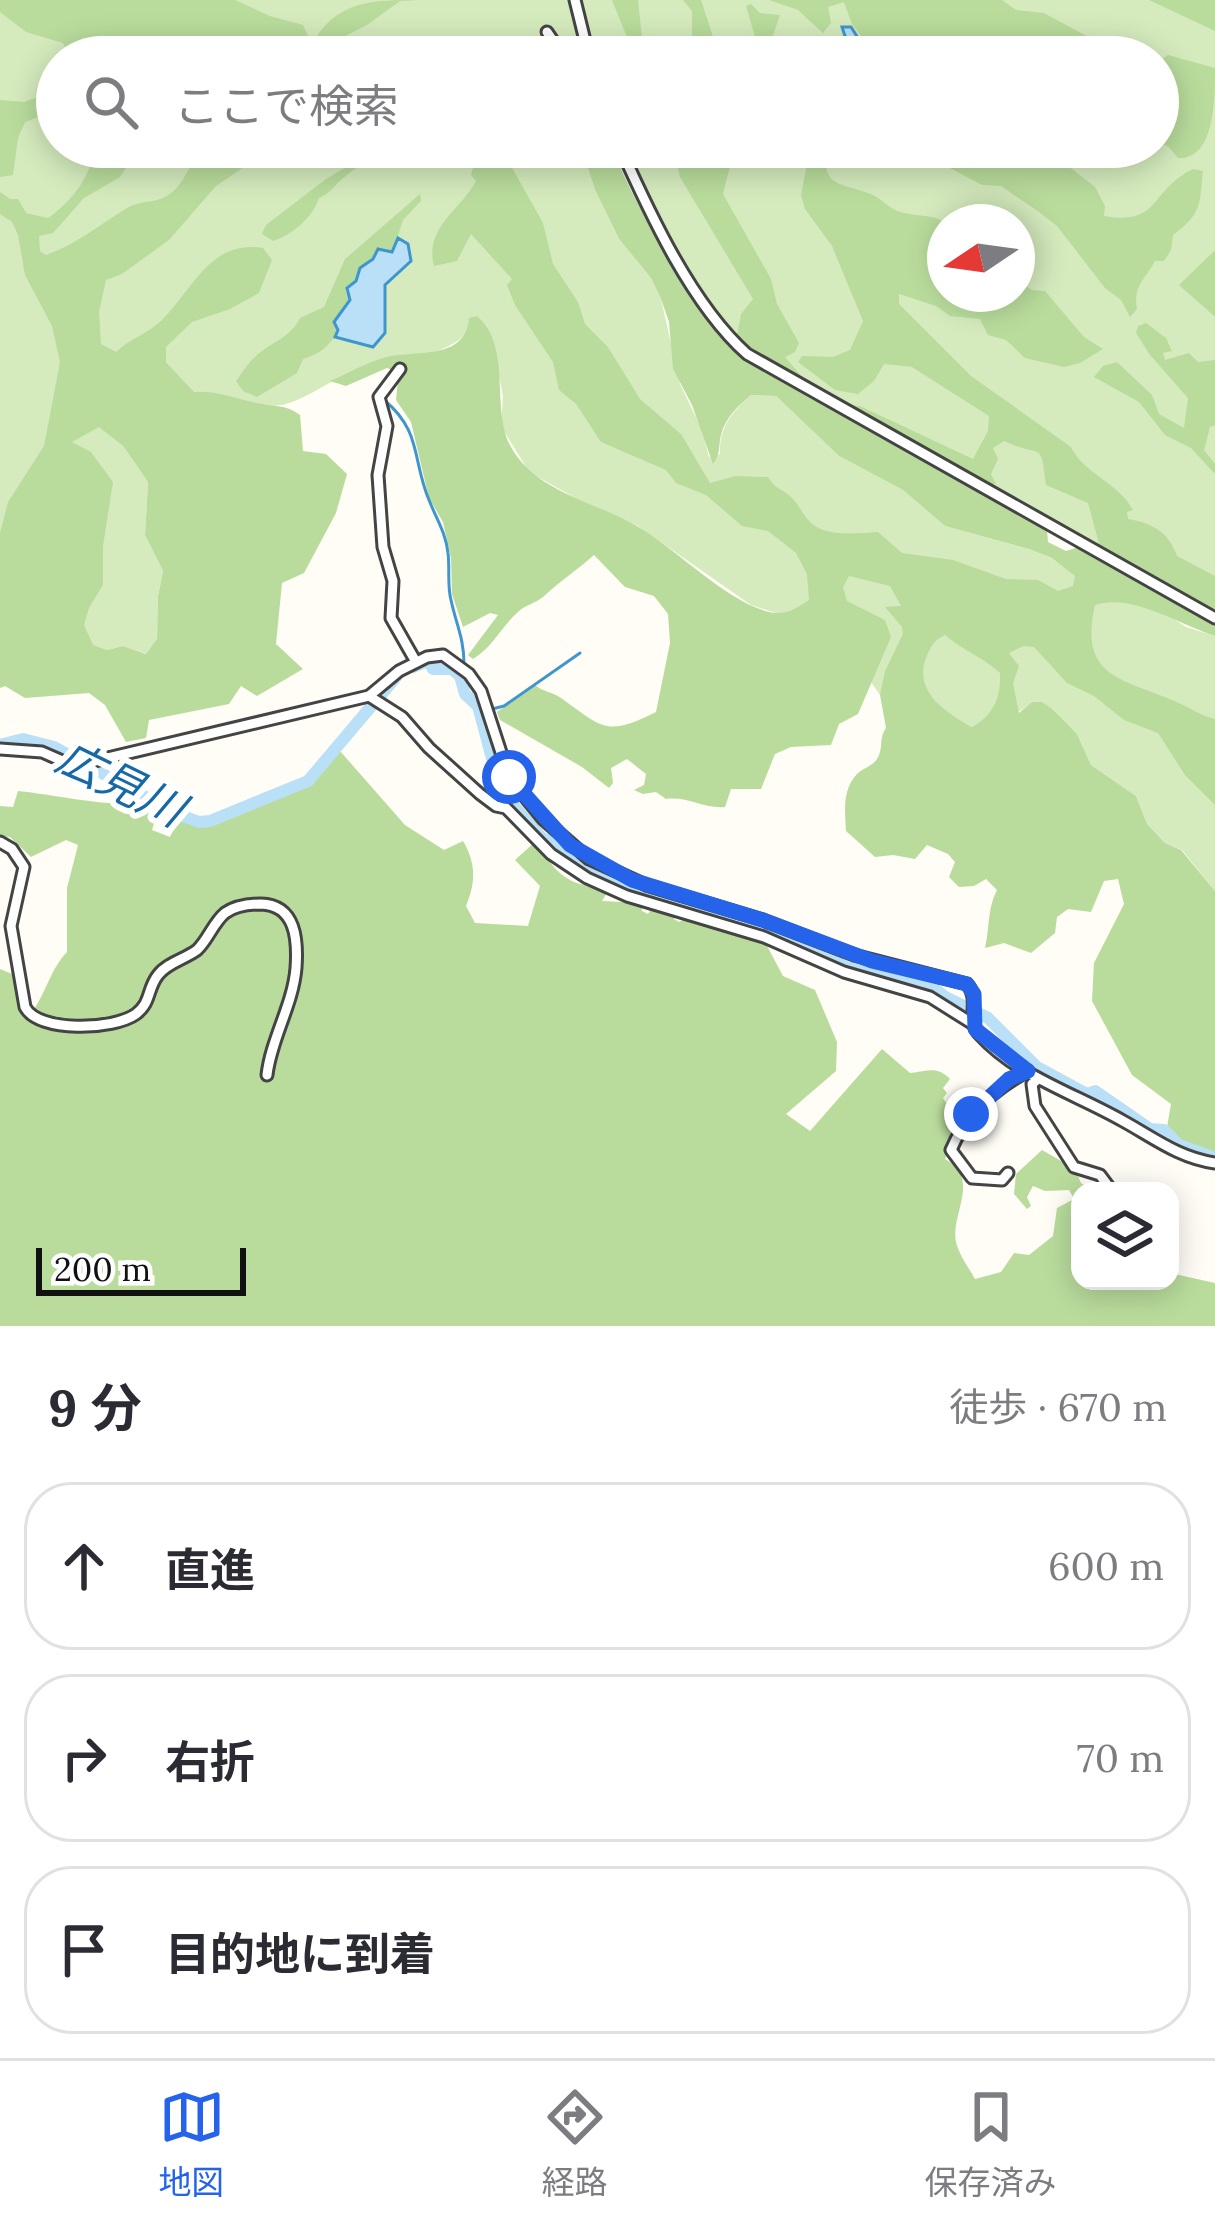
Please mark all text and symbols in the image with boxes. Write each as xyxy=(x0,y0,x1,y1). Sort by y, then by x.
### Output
search box xyxy=(36,36,1179,168)
icon: search xyxy=(78,69,144,135)
text: ここで検索 xyxy=(174,77,399,134)
north arrow xyxy=(927,204,1035,312)
water label: 広見川 xyxy=(48,728,198,840)
route start xyxy=(482,750,536,804)
route end xyxy=(944,1087,998,1141)
map controls xyxy=(1071,1182,1179,1290)
button: layers xyxy=(1071,1182,1179,1290)
scale bar xyxy=(36,1242,246,1295)
text: 200 m xyxy=(54,1248,151,1290)
text: 9 分 xyxy=(48,1375,142,1440)
text: 徒歩 · 670 m xyxy=(949,1382,1167,1432)
icon: ahead xyxy=(51,1533,117,1599)
text: 直進 xyxy=(165,1541,255,1598)
text: 600 m xyxy=(1048,1541,1164,1591)
icon: right xyxy=(51,1725,117,1791)
text: 右折 xyxy=(165,1733,255,1790)
text: 70 m xyxy=(1077,1733,1164,1783)
icon: arrive xyxy=(51,1917,117,1983)
text: 目的地に到着 xyxy=(165,1925,435,1982)
tab: 地図 xyxy=(159,2084,225,2204)
tab: 経路 xyxy=(542,2084,608,2204)
tab: 保存済み xyxy=(925,2084,1057,2204)

